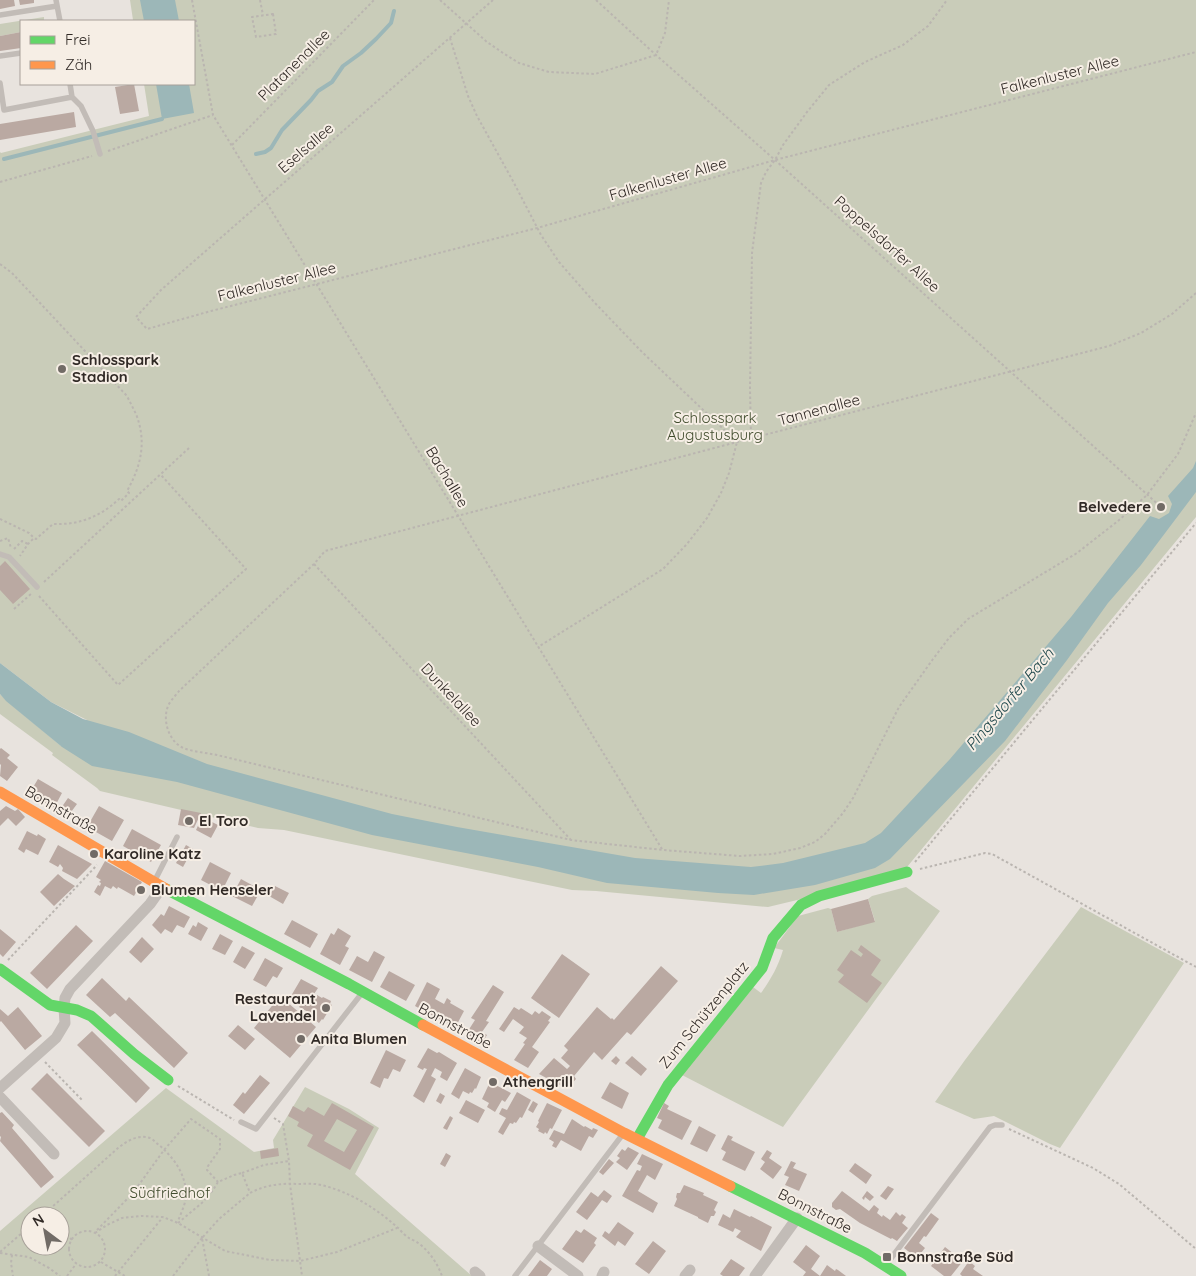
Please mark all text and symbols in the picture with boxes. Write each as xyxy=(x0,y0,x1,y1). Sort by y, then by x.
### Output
legend xyxy=(20,20,195,85)
street label: Platanenallee xyxy=(254,25,334,105)
text: Frei xyxy=(65,30,91,49)
street label: Falkenluster Allee xyxy=(999,51,1121,98)
text: Zäh xyxy=(65,55,92,74)
street label: Eselsallee xyxy=(274,118,337,177)
street label: Falkenluster Allee xyxy=(607,153,729,204)
street label: Poppelsdorfer Allee xyxy=(831,191,944,296)
street label: Falkenluster Allee xyxy=(216,258,338,305)
place label: Schlosspark Stadion xyxy=(72,350,159,386)
marker: Schlosspark Stadion xyxy=(56,363,68,375)
street label: Tannenallee xyxy=(776,389,862,430)
park label: Schlosspark Augustusburg xyxy=(667,408,763,444)
street label: Bachallee xyxy=(422,443,473,511)
place label: Belvedere xyxy=(1078,497,1151,516)
marker: Belvedere xyxy=(1155,501,1167,513)
water label: Pingsdorfer Bach xyxy=(960,643,1058,754)
street label: Dunkelallee xyxy=(417,659,486,731)
street label: Bonnstraße xyxy=(22,781,101,838)
place label: El Toro xyxy=(199,811,248,830)
marker: El Toro xyxy=(183,815,195,827)
place label: Karoline Katz xyxy=(104,844,201,863)
marker: Karoline Katz xyxy=(88,848,100,860)
place label: Blumen Henseler xyxy=(151,880,274,899)
marker: Blumen Henseler xyxy=(135,884,147,896)
street label: Zum Schützenplatz xyxy=(655,957,753,1072)
place label: Restaurant Lavendel xyxy=(235,989,316,1025)
street label: Bonnstraße xyxy=(415,998,495,1053)
marker: Restaurant Lavendel xyxy=(320,1002,332,1014)
place label: Anita Blumen xyxy=(311,1029,407,1048)
marker: Anita Blumen xyxy=(295,1033,307,1045)
place label: Athengrill xyxy=(503,1072,573,1091)
marker: Athengrill xyxy=(487,1076,499,1088)
park label: Südfriedhof xyxy=(130,1183,211,1202)
street label: Bonnstraße xyxy=(775,1184,855,1237)
north arrow xyxy=(20,1206,70,1256)
text: N xyxy=(29,1210,47,1230)
place label: Bonnstraße Süd xyxy=(897,1247,1013,1266)
marker: Bonnstraße Süd xyxy=(881,1251,893,1263)

